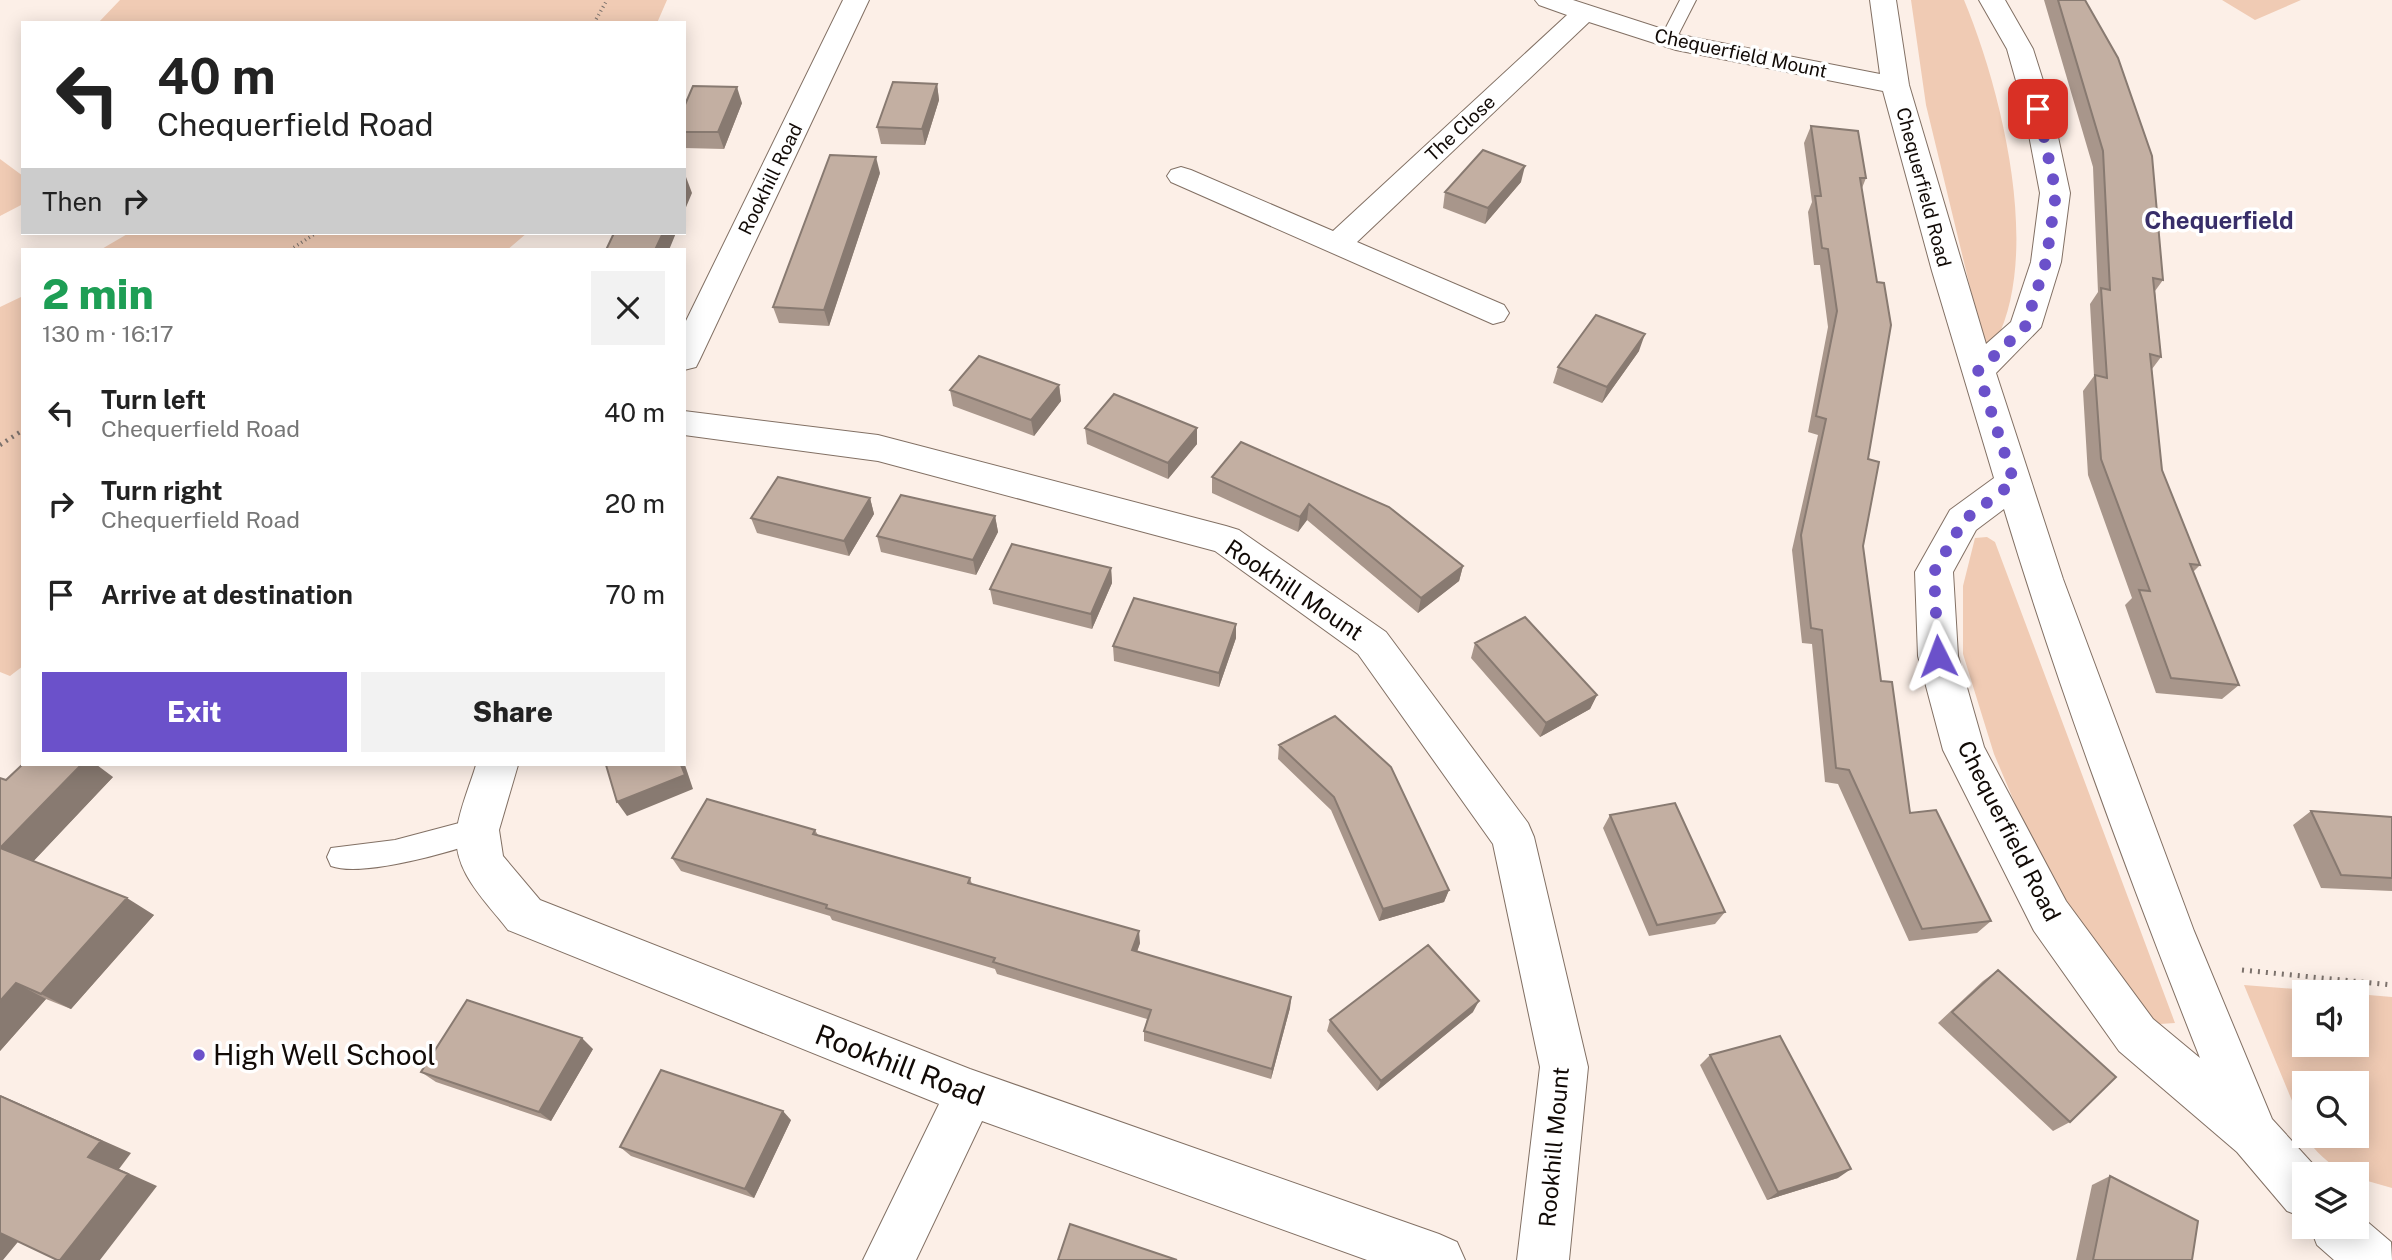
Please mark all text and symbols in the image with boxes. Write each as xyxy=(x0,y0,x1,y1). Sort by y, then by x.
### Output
street label: Chequerfield Mount xyxy=(1653,24,1829,82)
text: 40 m xyxy=(157,47,276,105)
icon: left xyxy=(42,49,133,140)
pin xyxy=(2008,79,2068,139)
street label: The Close xyxy=(1421,90,1499,166)
icon: arrive xyxy=(2019,90,2057,128)
street label: Chequerfield Road xyxy=(1892,105,1956,269)
text: Chequerfield Road xyxy=(157,106,434,143)
street label: Rookhill Road xyxy=(734,120,806,238)
icon: right xyxy=(116,182,154,220)
text: Then xyxy=(42,186,102,217)
district label: Chequerfield xyxy=(2144,206,2294,234)
text: 2 min xyxy=(42,269,154,318)
button: close xyxy=(591,271,665,345)
text: 130 m · 16:17 xyxy=(42,320,174,347)
text: Turn left xyxy=(101,384,206,415)
icon: left xyxy=(42,394,80,432)
text: 40 m xyxy=(604,397,665,428)
text: Chequerfield Road xyxy=(101,415,300,442)
text: Turn right xyxy=(101,475,223,506)
icon: right xyxy=(42,485,80,523)
text: 20 m xyxy=(605,488,665,519)
text: Chequerfield Road xyxy=(101,506,300,533)
street label: Rookhill Mount xyxy=(1220,533,1368,646)
icon: arrive xyxy=(42,576,80,614)
text: Arrive at destination xyxy=(101,579,353,610)
text: 70 m xyxy=(605,579,665,610)
position arrow xyxy=(1901,619,1975,693)
button: Exit xyxy=(42,672,347,752)
button: Share xyxy=(361,672,665,752)
street label: Chequerfield Road xyxy=(1952,736,2067,925)
map controls xyxy=(2292,980,2369,1239)
button: sound xyxy=(2292,980,2369,1057)
street label: Rookhill Road xyxy=(811,1017,990,1112)
place label: High Well School xyxy=(213,1038,436,1071)
marker: High Well School xyxy=(191,1047,207,1063)
street label: Rookhill Mount xyxy=(1533,1066,1574,1228)
button: search xyxy=(2292,1071,2369,1148)
button: layers xyxy=(2292,1162,2369,1239)

